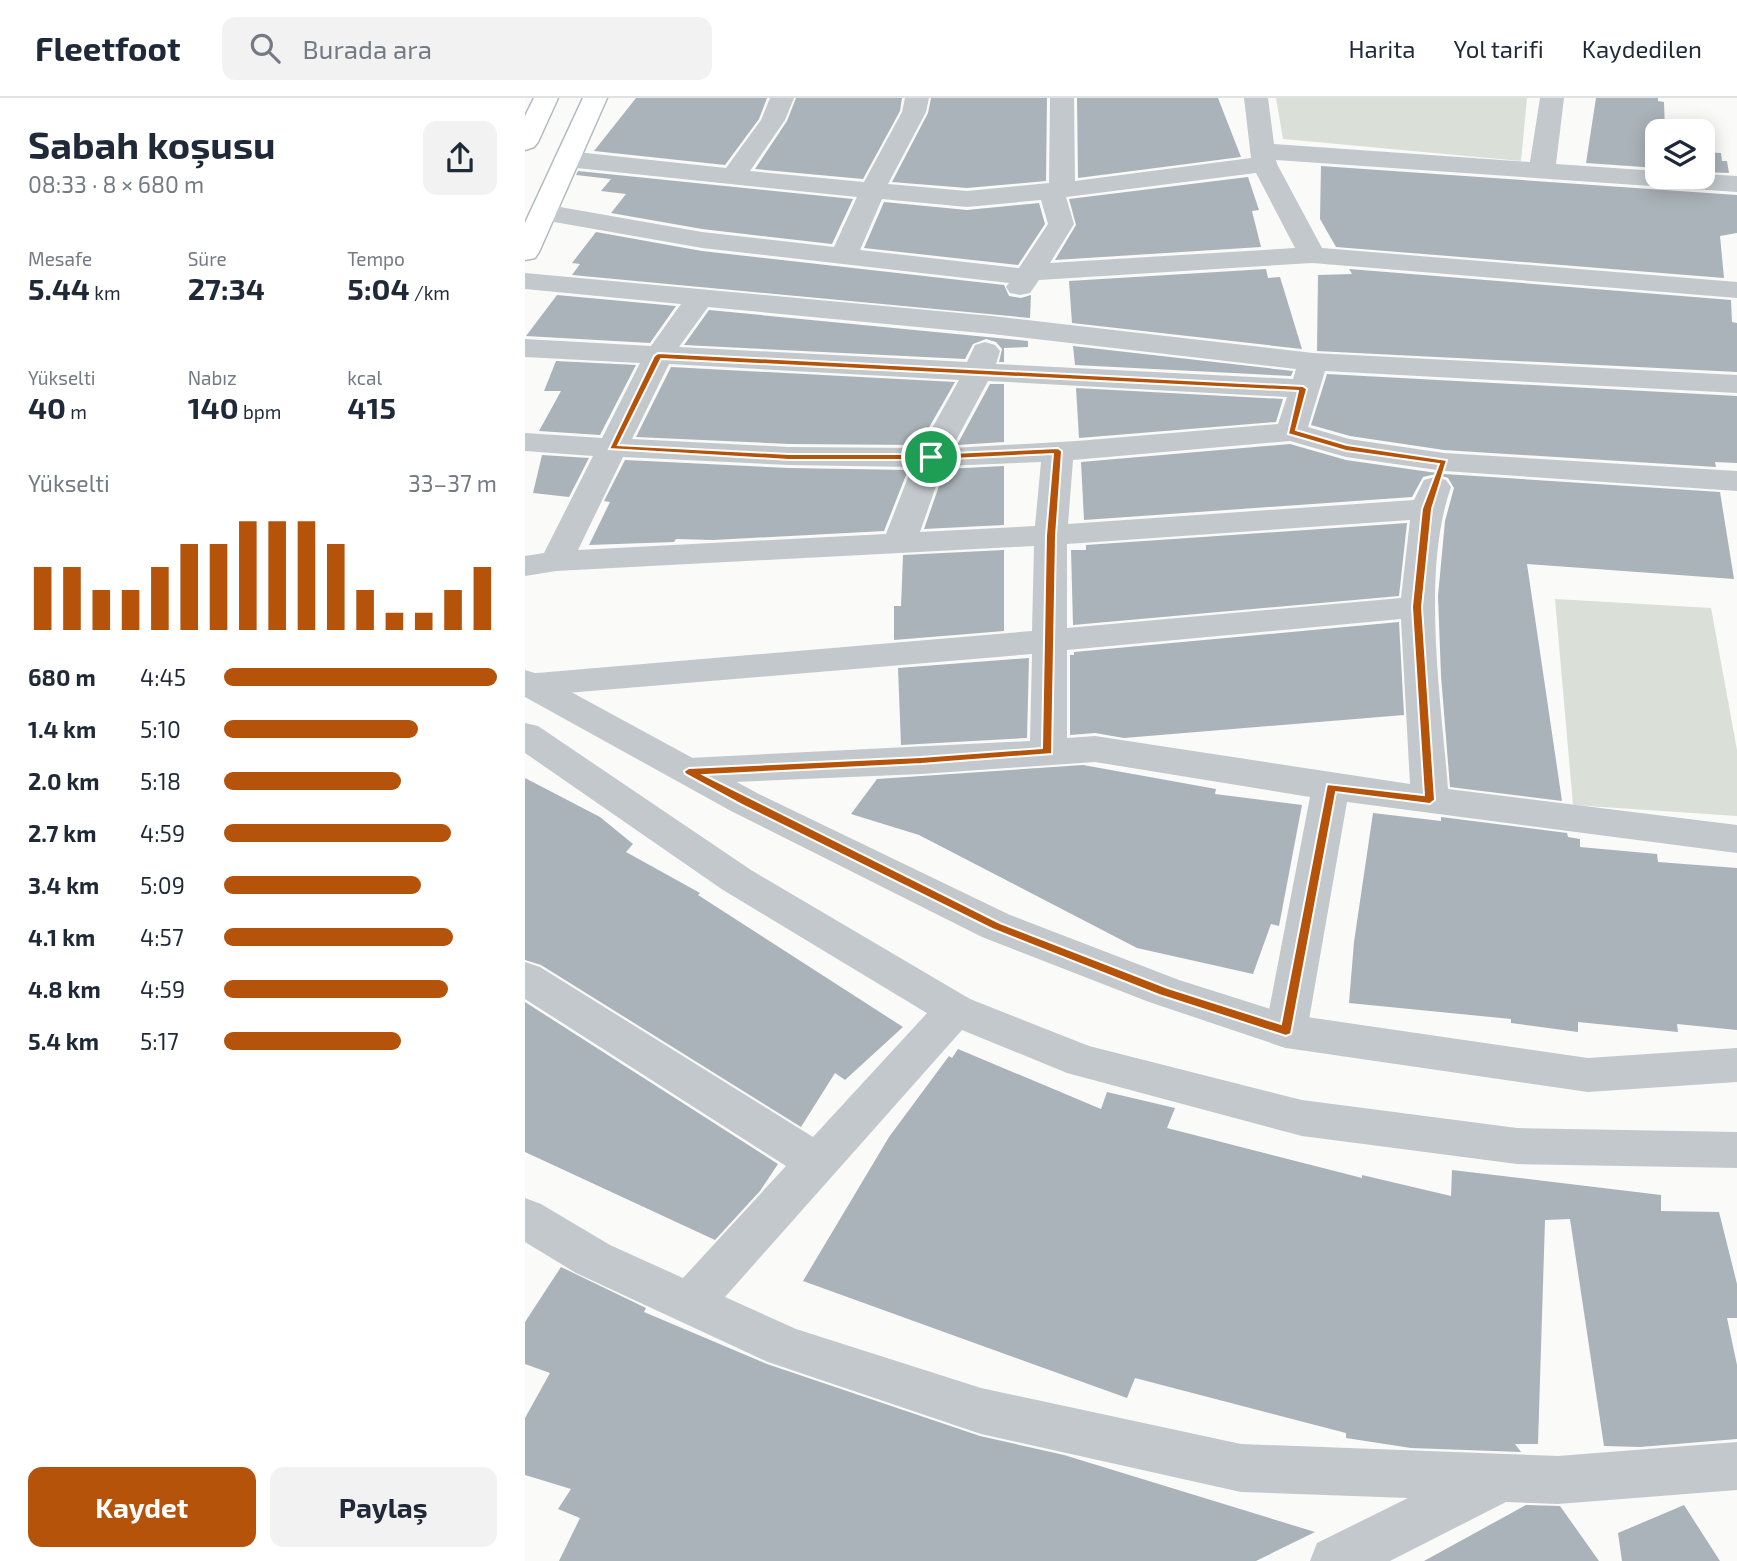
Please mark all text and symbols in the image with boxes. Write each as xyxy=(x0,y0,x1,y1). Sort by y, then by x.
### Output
search box xyxy=(222,17,712,80)
text: Fleetfoot xyxy=(35,28,180,68)
icon: search xyxy=(246,29,284,67)
text: Burada ara xyxy=(302,33,432,64)
text: Harita xyxy=(1348,34,1416,63)
text: Yol tarifi xyxy=(1454,34,1544,63)
text: Kaydedilen xyxy=(1582,34,1702,63)
map controls xyxy=(1645,119,1715,189)
button: layers xyxy=(1645,119,1715,189)
text: Sabah koşusu xyxy=(28,121,276,167)
button: share xyxy=(423,121,497,195)
text: 08:33 · 8 × 680 m xyxy=(28,170,204,198)
text: Mesafe xyxy=(28,247,92,270)
text: Süre xyxy=(188,247,227,270)
text: Tempo xyxy=(347,247,405,270)
text: 5.44 xyxy=(28,270,90,306)
text: 27:34 xyxy=(188,270,265,306)
text: 5:04 xyxy=(347,270,410,306)
text: km xyxy=(90,281,121,304)
text: /km xyxy=(410,281,450,304)
text: Yükselti xyxy=(28,366,96,389)
text: Nabız xyxy=(188,366,237,389)
text: kcal xyxy=(347,366,382,389)
text: 40 xyxy=(28,389,66,425)
text: 140 xyxy=(188,389,239,425)
text: 415 xyxy=(347,389,396,425)
text: m xyxy=(66,400,87,423)
text: bpm xyxy=(239,400,281,423)
pin xyxy=(901,427,961,487)
icon: arrive xyxy=(912,438,950,476)
text: Yükselti xyxy=(28,469,110,497)
text: 33–37 m xyxy=(408,469,497,497)
text: 680 m xyxy=(28,663,96,691)
text: 4:45 xyxy=(140,663,186,691)
text: 1.4 km xyxy=(28,715,96,743)
text: 5:10 xyxy=(140,715,181,743)
text: 2.0 km xyxy=(28,767,100,795)
text: 5:18 xyxy=(140,767,181,795)
text: 2.7 km xyxy=(28,819,96,847)
text: 4:59 xyxy=(140,819,185,847)
text: 3.4 km xyxy=(28,871,99,899)
text: 5:09 xyxy=(140,871,185,899)
text: 4.1 km xyxy=(28,923,95,951)
text: 4:57 xyxy=(140,923,184,951)
text: 4.8 km xyxy=(28,975,101,1003)
text: 4:59 xyxy=(140,975,185,1003)
text: 5.4 km xyxy=(28,1027,99,1055)
text: 5:17 xyxy=(140,1027,179,1055)
button: Kaydet xyxy=(28,1467,256,1547)
button: Paylaş xyxy=(270,1467,497,1547)

